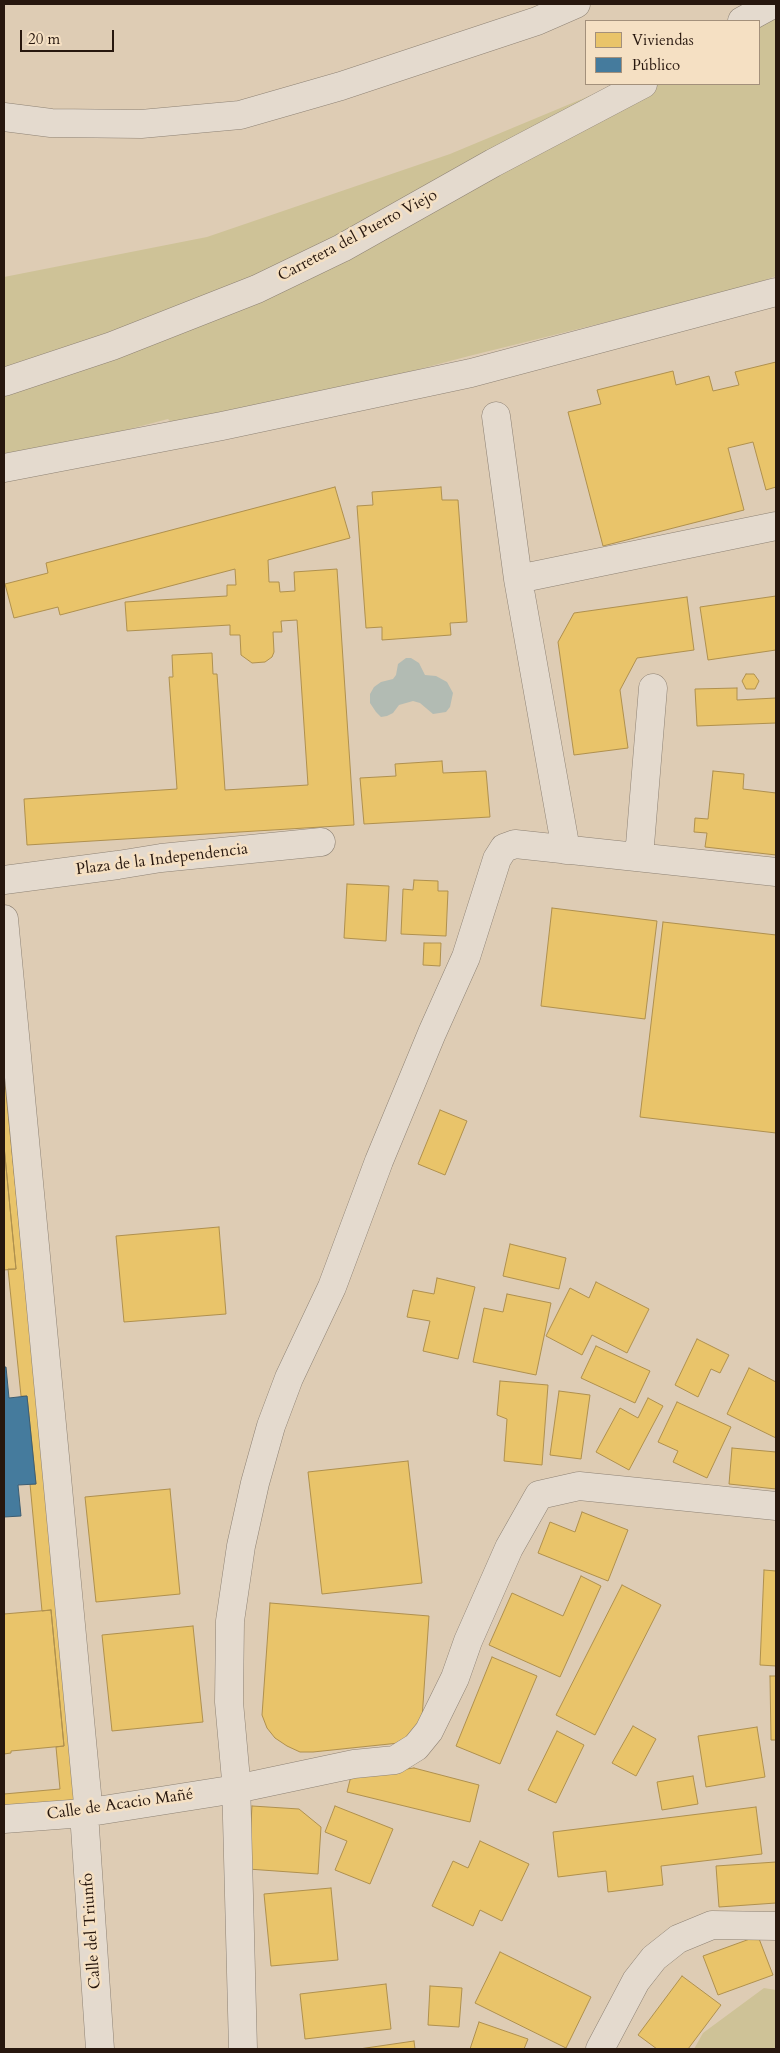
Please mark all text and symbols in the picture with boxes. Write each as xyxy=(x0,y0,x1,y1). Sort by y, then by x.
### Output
scale bar xyxy=(22,20,116,52)
legend xyxy=(585,20,760,85)
text: 20 m xyxy=(28,29,60,49)
text: Viviendas xyxy=(632,30,694,50)
text: Público xyxy=(632,55,680,75)
street label: Carretera del Puerto Viejo xyxy=(275,186,441,286)
street label: Plaza de la Independencia xyxy=(75,840,249,880)
street label: Calle de Acacio Mañé xyxy=(46,1785,194,1825)
street label: Calle del Triunfo xyxy=(78,1872,106,1990)

